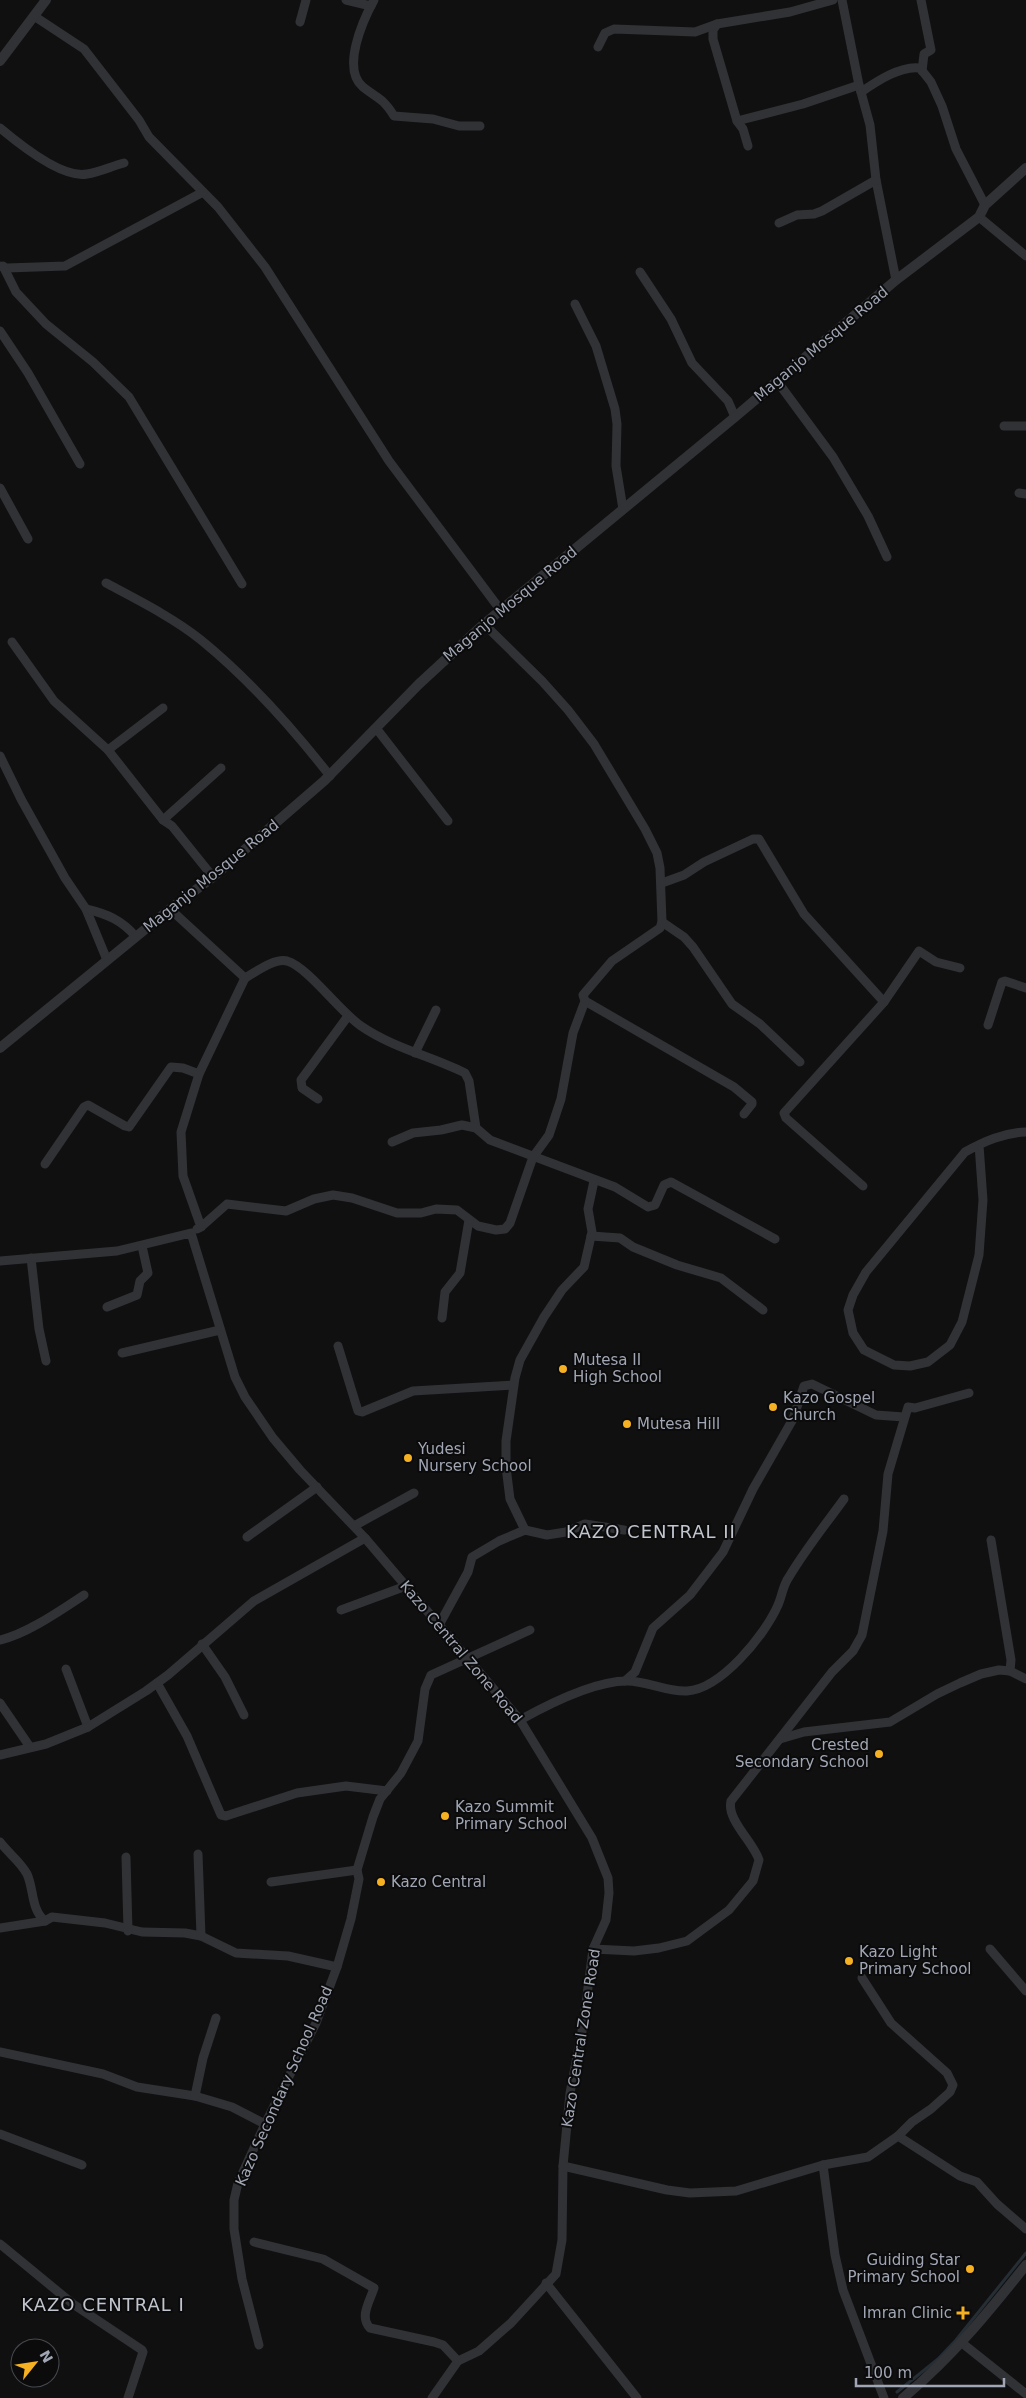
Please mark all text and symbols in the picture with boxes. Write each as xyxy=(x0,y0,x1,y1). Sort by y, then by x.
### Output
street label: Maganjo Mosque Road xyxy=(750,283,892,405)
street label: Maganjo Mosque Road xyxy=(439,543,581,665)
street label: Maganjo Mosque Road xyxy=(140,816,282,936)
place label: Mutesa II High School xyxy=(573,1351,662,1386)
marker: Mutesa II High School xyxy=(557,1363,569,1375)
place label: Kazo Gospel Church xyxy=(783,1389,875,1424)
marker: Kazo Gospel Church xyxy=(767,1401,779,1413)
place label: Mutesa Hill xyxy=(637,1415,720,1433)
marker: Mutesa Hill xyxy=(621,1418,633,1430)
place label: Yudesi Nursery School xyxy=(417,1440,532,1475)
marker: Yudesi Nursery School xyxy=(402,1452,414,1464)
district label: KAZO CENTRAL II xyxy=(566,1521,736,1542)
street label: Kazo Central Zone Road xyxy=(396,1577,526,1727)
place label: Crested Secondary School xyxy=(735,1736,869,1771)
marker: Crested Secondary School xyxy=(873,1748,885,1760)
place label: Kazo Summit Primary School xyxy=(455,1798,568,1833)
marker: Kazo Summit Primary School xyxy=(439,1810,451,1822)
place label: Kazo Central xyxy=(391,1873,486,1891)
marker: Kazo Central xyxy=(375,1876,387,1888)
place label: Kazo Light Primary School xyxy=(859,1943,972,1978)
street label: Kazo Central Zone Road xyxy=(558,1947,604,2129)
marker: Kazo Light Primary School xyxy=(843,1955,855,1967)
street label: Kazo Secondary School Road xyxy=(232,1983,336,2189)
place label: Guiding Star Primary School xyxy=(847,2251,961,2286)
marker: Guiding Star Primary School xyxy=(964,2263,976,2275)
district label: KAZO CENTRAL I xyxy=(21,2294,185,2315)
place label: Imran Clinic xyxy=(863,2304,952,2322)
marker: Imran Clinic xyxy=(956,2306,970,2320)
north arrow xyxy=(10,2338,60,2388)
text: N xyxy=(36,2347,56,2366)
scale bar xyxy=(856,2356,1004,2388)
text: 100 m xyxy=(864,2364,912,2382)

